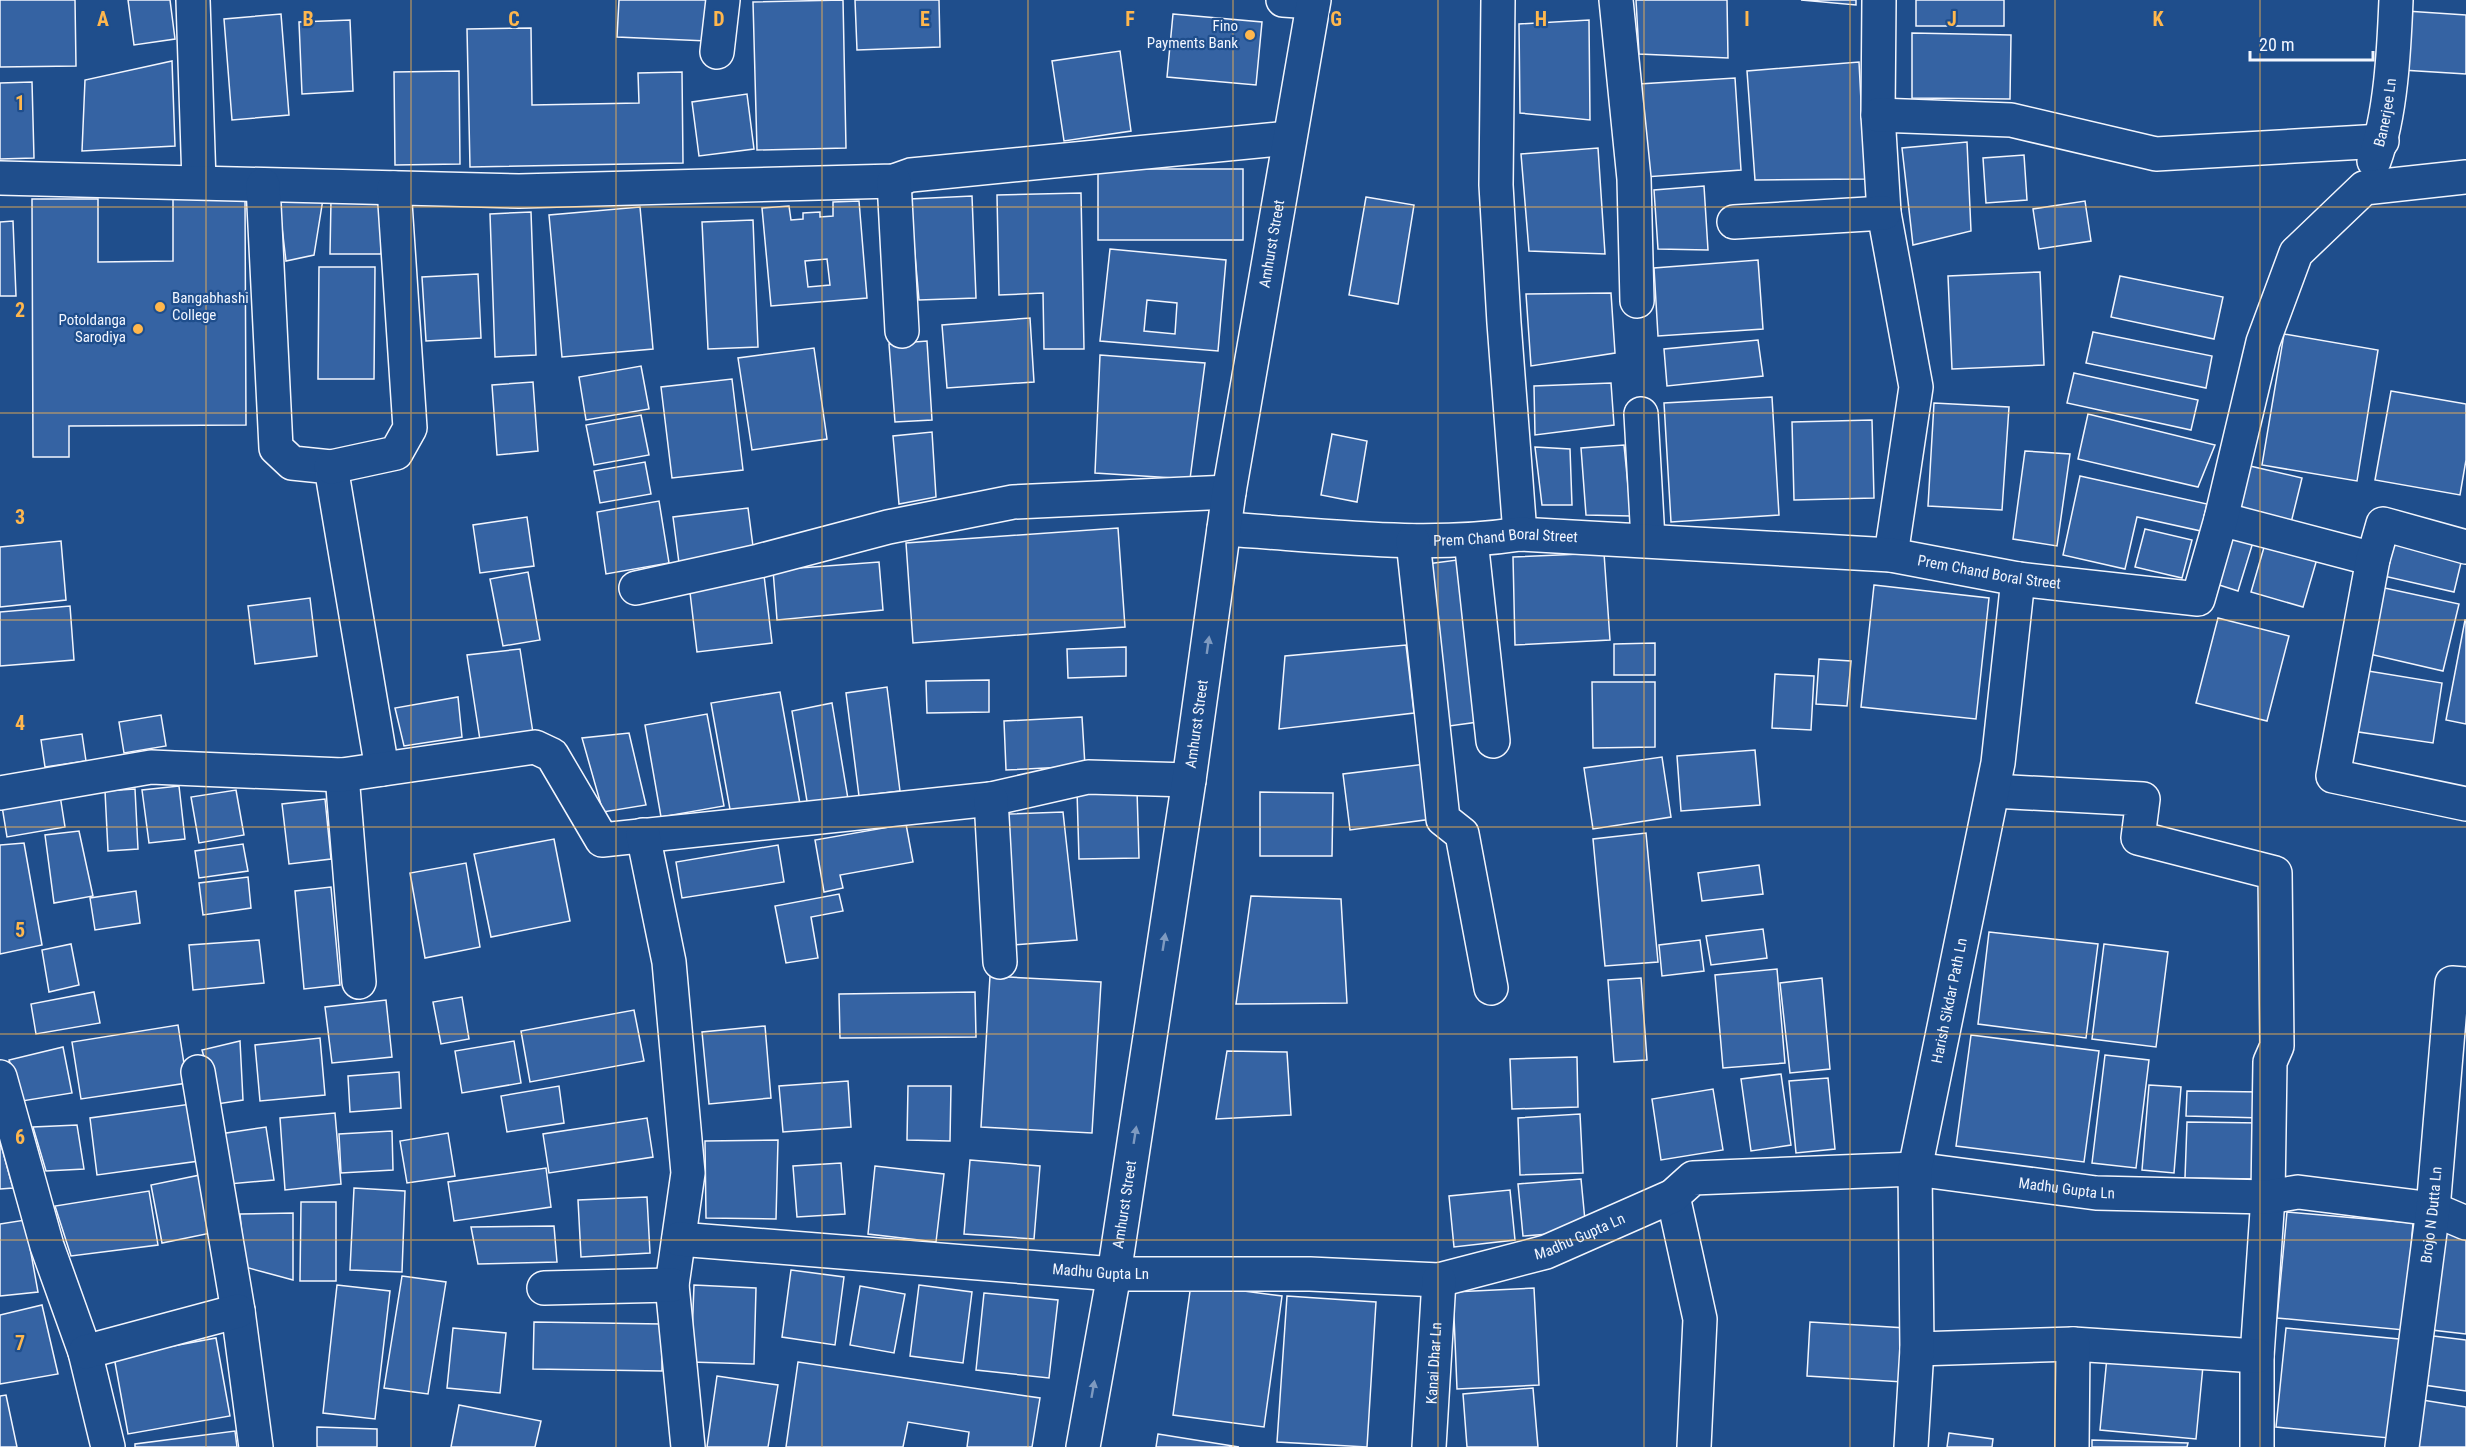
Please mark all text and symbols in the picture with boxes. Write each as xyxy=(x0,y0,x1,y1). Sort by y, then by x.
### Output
text: A xyxy=(97,7,109,31)
text: B xyxy=(302,7,314,31)
text: C xyxy=(508,7,520,31)
text: D xyxy=(713,7,725,31)
text: E xyxy=(920,7,930,31)
text: F xyxy=(1125,7,1135,31)
text: G xyxy=(1330,7,1342,31)
text: H xyxy=(1535,7,1547,31)
text: I xyxy=(1744,7,1750,31)
text: J xyxy=(1947,7,1957,31)
text: K xyxy=(2152,7,2164,31)
place label: Fino Payments Bank xyxy=(1147,17,1238,52)
scale bar xyxy=(2250,24,2373,62)
marker: Fino Payments Bank xyxy=(1243,28,1257,42)
text: 20 m xyxy=(2259,34,2294,55)
street label: Banerjee Ln xyxy=(2370,77,2400,149)
text: 1 xyxy=(15,91,25,115)
street label: Amhurst Street xyxy=(1255,198,1288,289)
place label: Bangabhashi College xyxy=(172,289,249,324)
text: 2 xyxy=(15,298,25,322)
marker: Bangabhashi College xyxy=(153,300,167,314)
place label: Potoldanga Sarodiya xyxy=(59,311,126,346)
marker: Potoldanga Sarodiya xyxy=(131,322,145,336)
text: 3 xyxy=(15,505,25,529)
street label: Prem Chand Boral Street xyxy=(1433,525,1578,550)
street label: Prem Chand Boral Street xyxy=(1916,551,2062,593)
one-way arrow xyxy=(1203,636,1212,655)
street label: Amhurst Street xyxy=(1182,679,1212,769)
text: 4 xyxy=(15,711,25,735)
text: 5 xyxy=(15,918,25,942)
one-way arrow xyxy=(1160,932,1169,951)
street label: Harish Sikdar Path Ln xyxy=(1928,936,1971,1065)
text: 6 xyxy=(15,1125,25,1149)
one-way arrow xyxy=(1131,1125,1140,1144)
street label: Amhurst Street xyxy=(1109,1159,1140,1250)
street label: Brojo N Dutta Ln xyxy=(2417,1166,2446,1264)
street label: Madhu Gupta Ln xyxy=(2017,1174,2115,1202)
street label: Madhu Gupta Ln xyxy=(1532,1209,1628,1264)
street label: Madhu Gupta Ln xyxy=(1052,1260,1149,1283)
street label: Kanai Dhar Ln xyxy=(1423,1322,1445,1405)
text: 7 xyxy=(15,1331,25,1355)
one-way arrow xyxy=(1089,1380,1098,1399)

